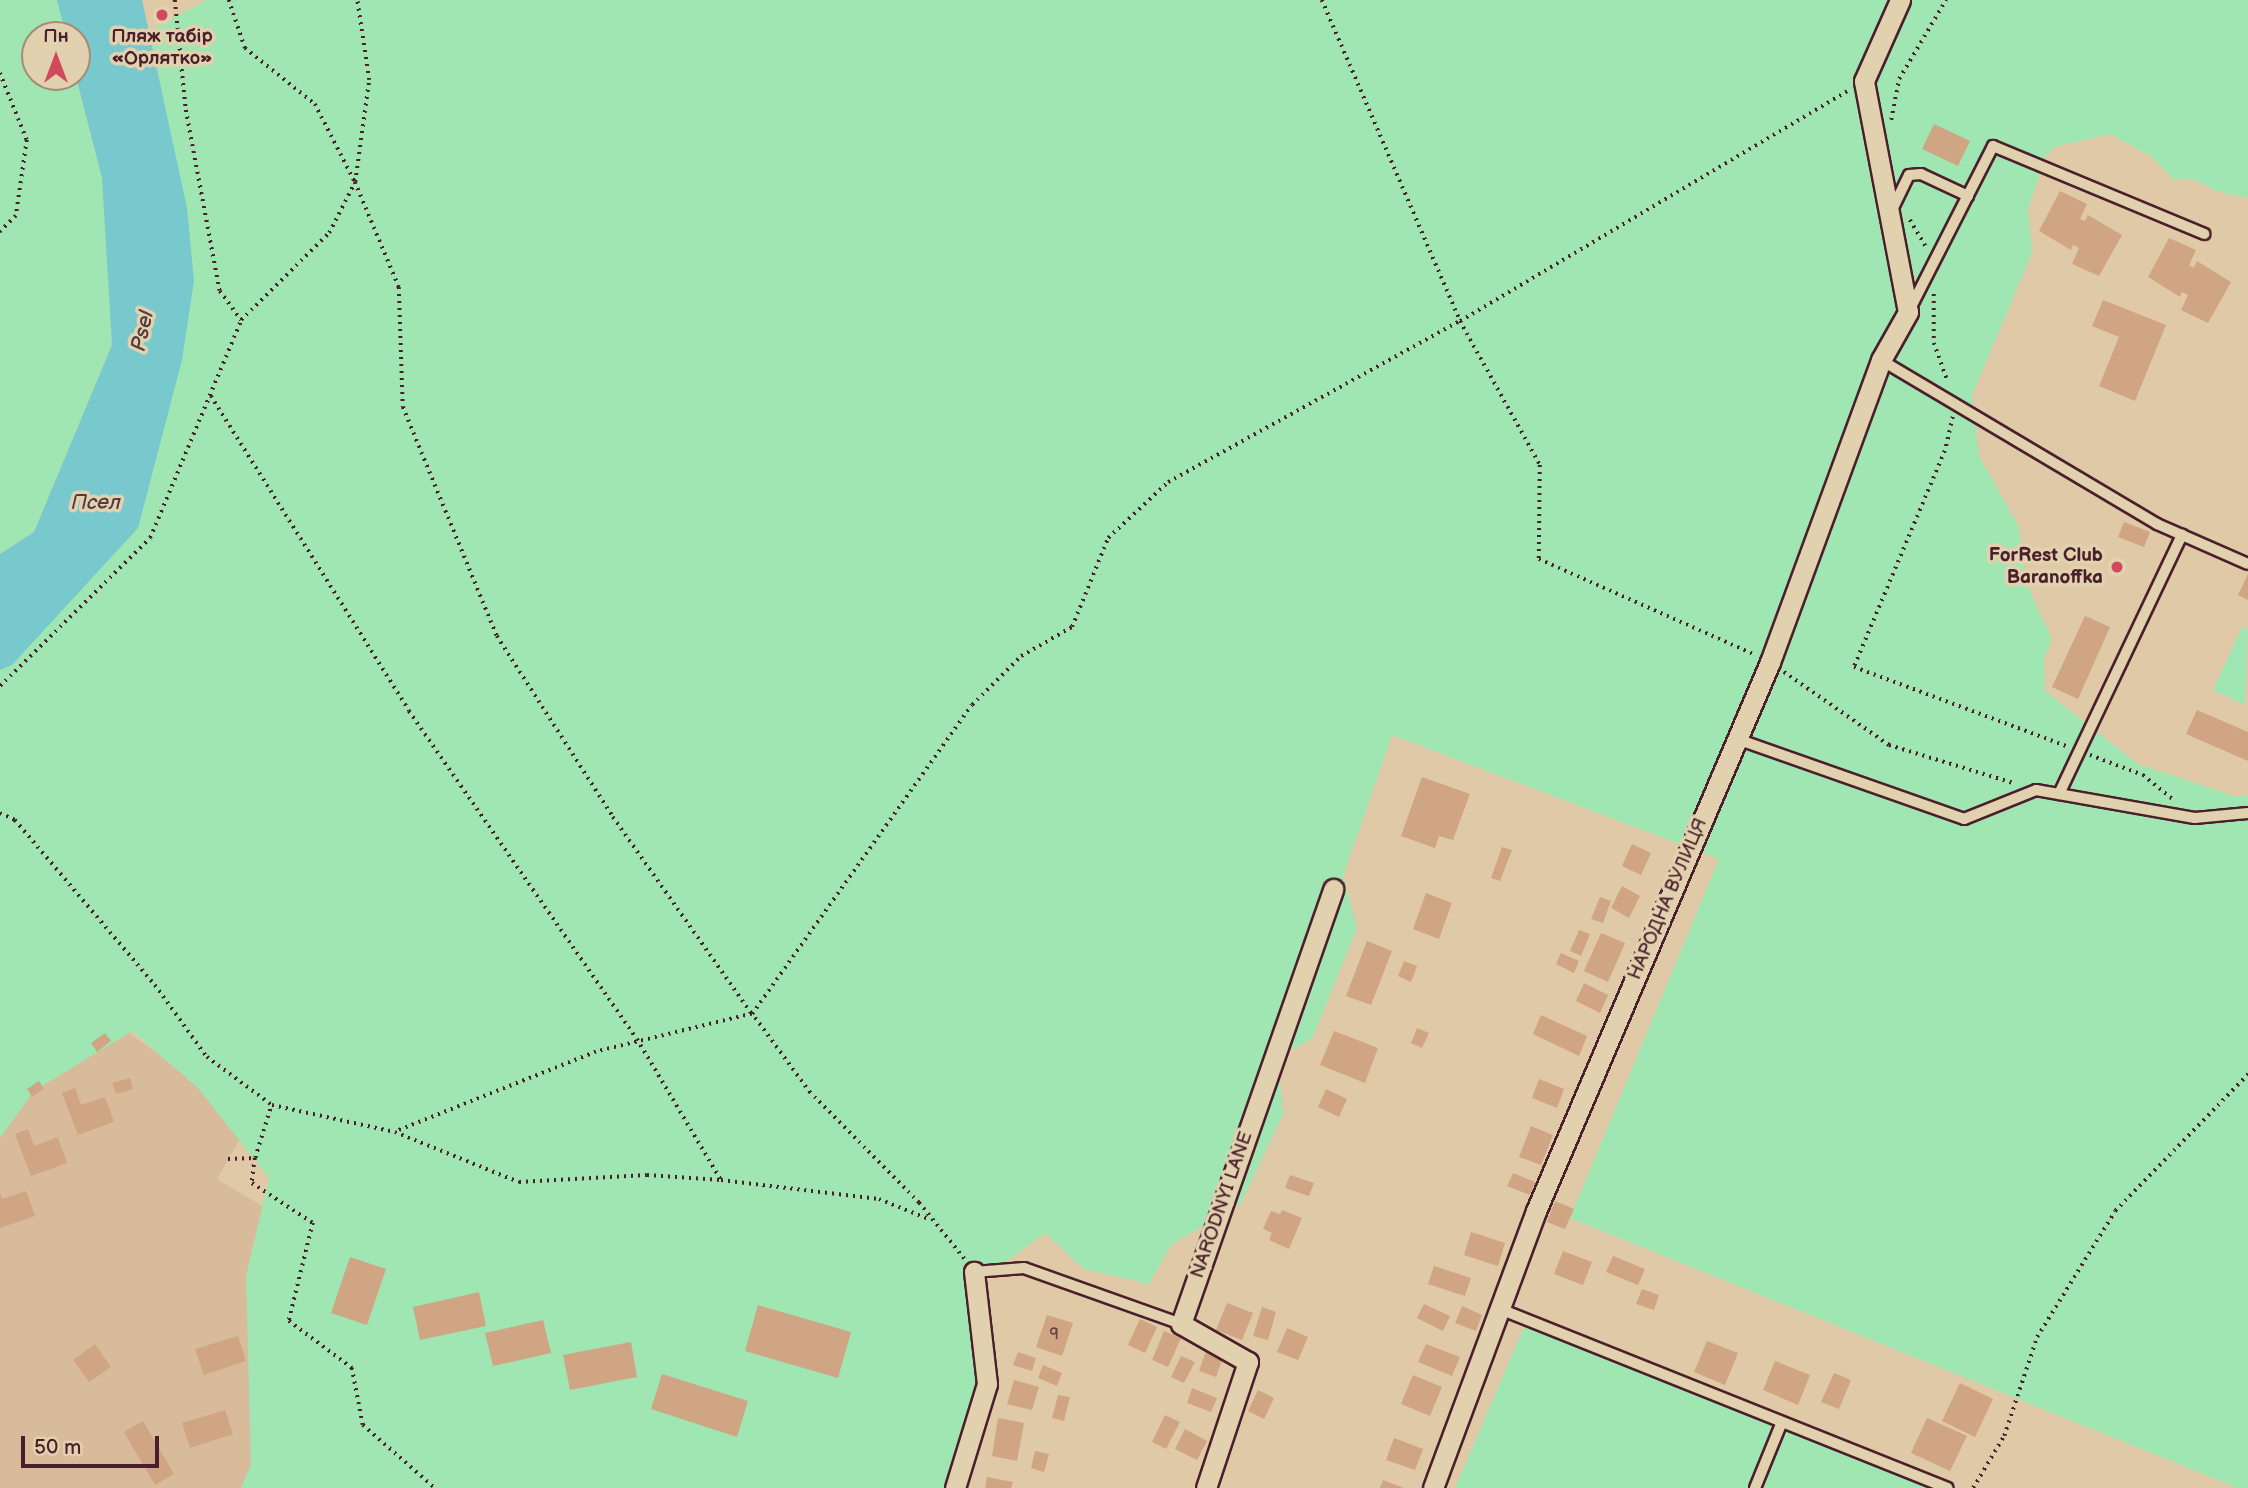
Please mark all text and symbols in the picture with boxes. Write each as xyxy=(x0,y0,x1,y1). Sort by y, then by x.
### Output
marker: Пляж табір «Орлятко» xyxy=(154,7,170,23)
north arrow xyxy=(21,21,91,91)
text: Пн xyxy=(43,25,69,48)
place label: Пляж табір «Орлятко» xyxy=(111,26,213,70)
water label: Psel xyxy=(126,308,160,354)
water label: Псел xyxy=(71,490,121,516)
place label: ForRest Club Baranoffka xyxy=(1989,545,2103,589)
marker: ForRest Club Baranoffka xyxy=(2109,559,2125,575)
street label: НАРОДНА ВУЛИЦЯ xyxy=(1624,815,1712,983)
street label: NARODNYI LANE xyxy=(1186,1129,1258,1281)
house number: 9 xyxy=(1049,1325,1059,1345)
scale bar xyxy=(24,1422,163,1466)
text: 50 m xyxy=(34,1435,81,1460)

